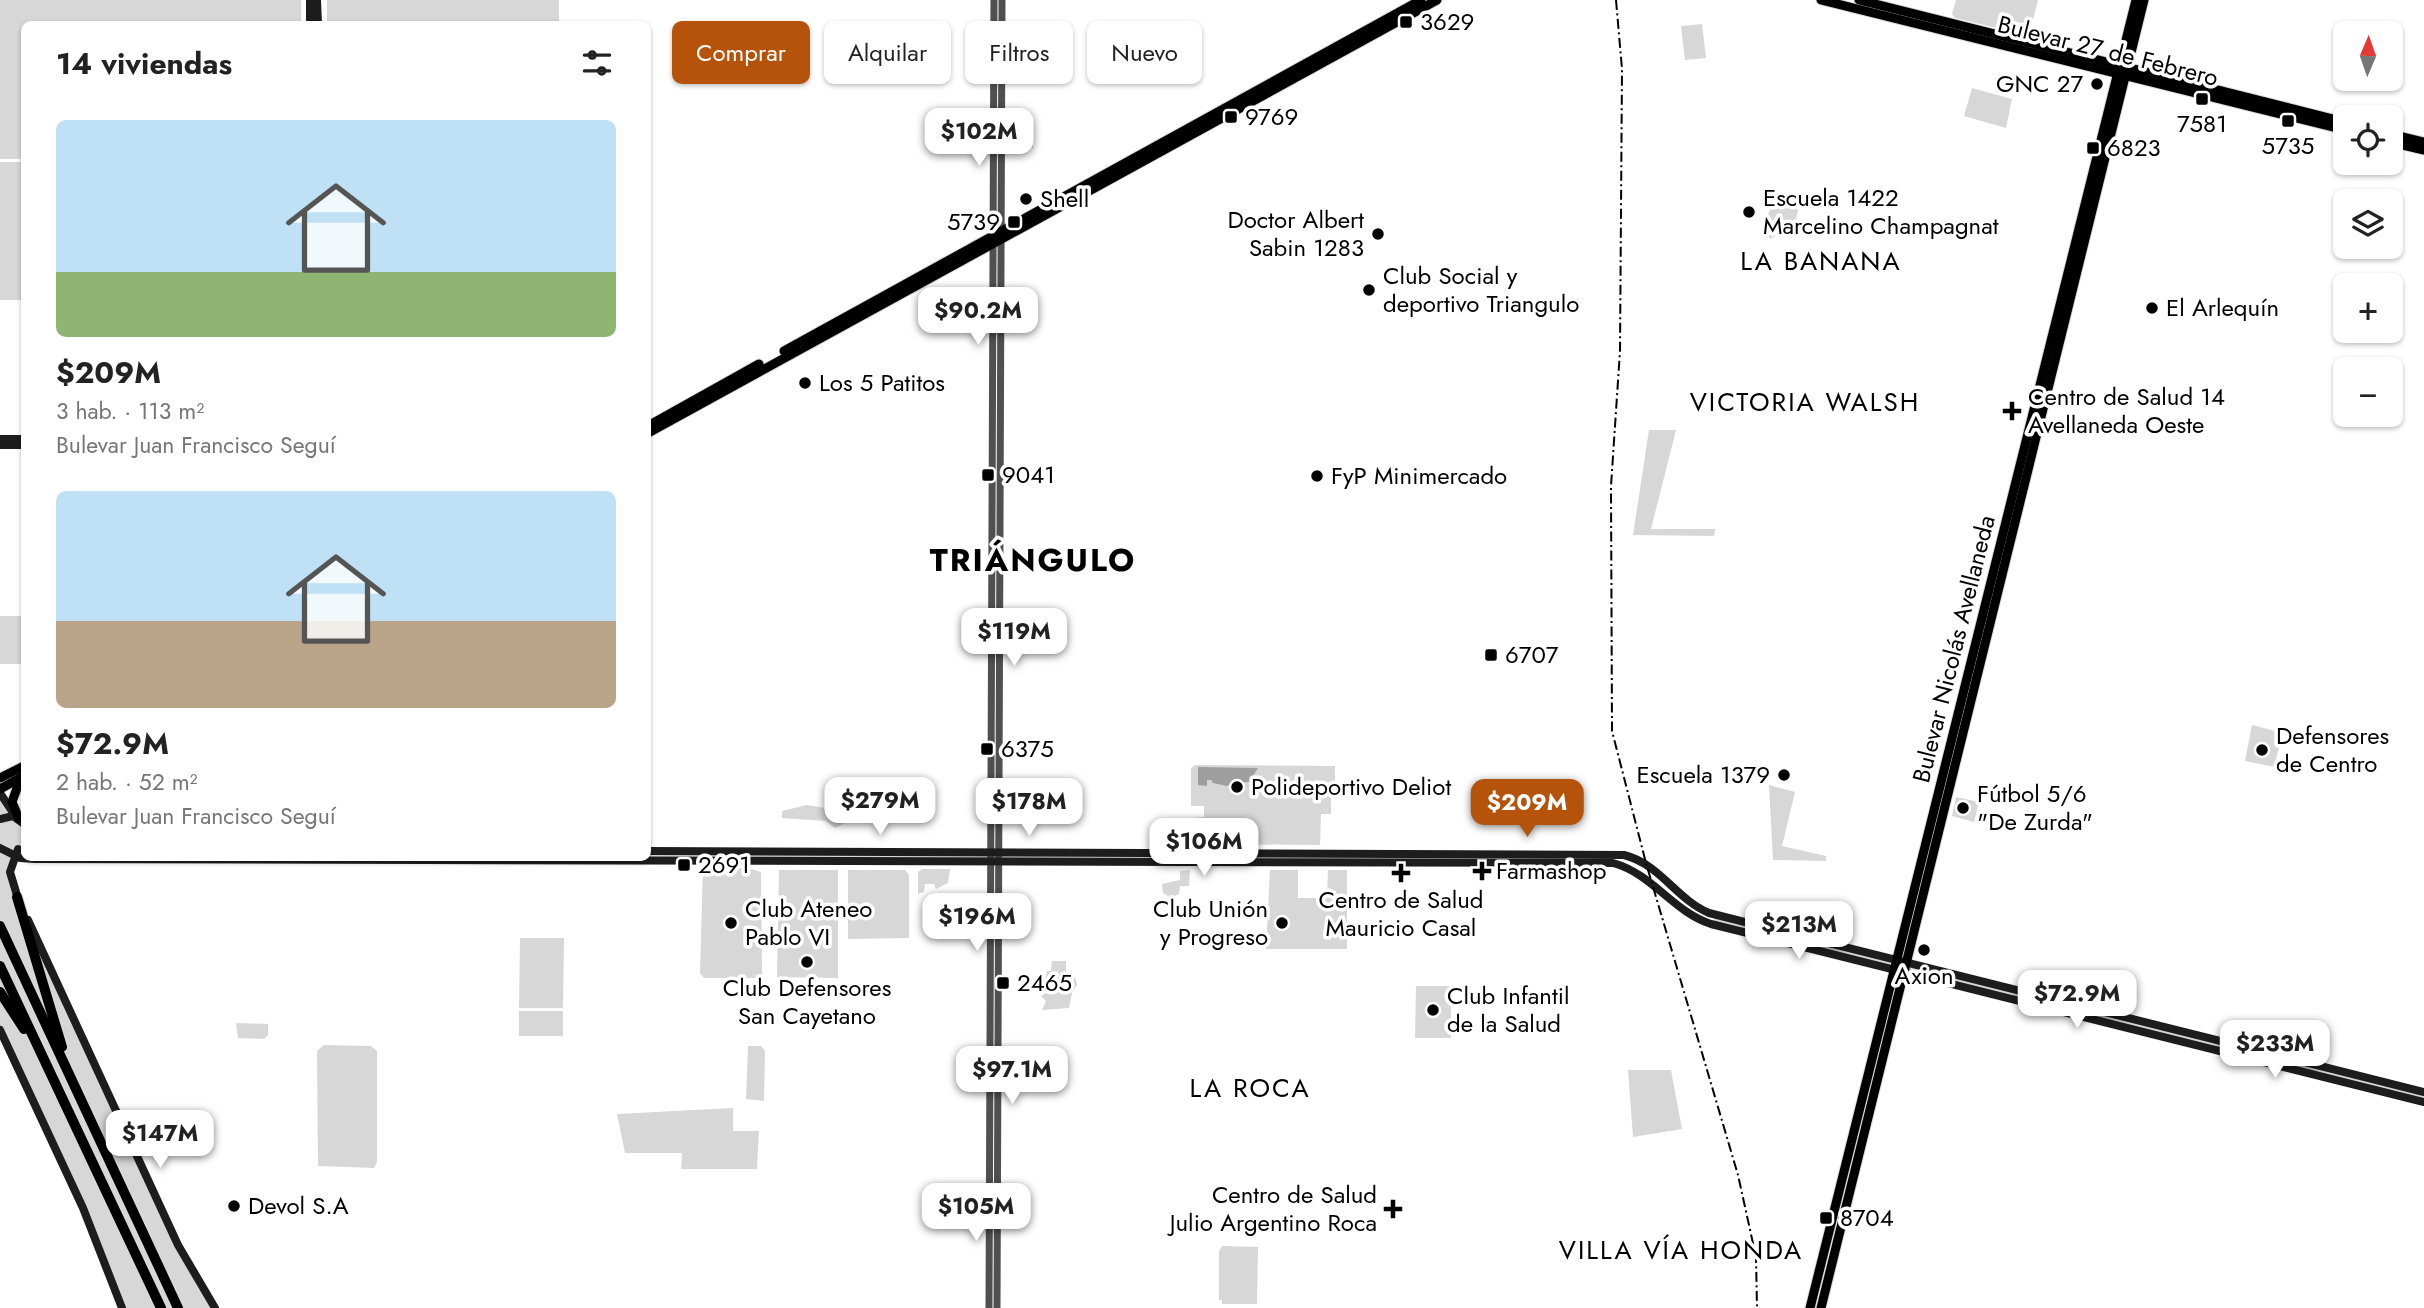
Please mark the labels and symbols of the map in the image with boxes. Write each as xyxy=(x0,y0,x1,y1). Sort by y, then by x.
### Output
place label: 3629 xyxy=(1420,4,1474,39)
street label: Bulevar 27 de Febrero xyxy=(1994,6,2222,95)
marker: 3629 xyxy=(1398,14,1414,30)
north arrow xyxy=(2333,21,2403,91)
place label: GNC 27 xyxy=(1996,66,2083,101)
marker: GNC 27 xyxy=(2089,76,2105,92)
marker: 7581 xyxy=(2194,91,2210,107)
place label: 9769 xyxy=(1245,99,1298,134)
place label: 7581 xyxy=(2177,106,2227,141)
pin: $102M xyxy=(930,108,1028,168)
marker: 9769 xyxy=(1223,109,1239,125)
marker: 5735 xyxy=(2280,113,2296,129)
place label: 5735 xyxy=(2262,128,2314,163)
place label: 6823 xyxy=(2107,130,2161,165)
marker: 6823 xyxy=(2085,140,2101,156)
place label: Escuela 1422 Marcelino Champagnat xyxy=(1763,180,1999,243)
place label: Shell xyxy=(1040,181,1089,216)
marker: Shell xyxy=(1018,191,1034,207)
place label: Doctor Albert Sabin 1283 xyxy=(1227,202,1364,265)
place label: 5739 xyxy=(947,204,1000,239)
marker: Escuela 1422 Marcelino Champagnat xyxy=(1741,204,1757,220)
marker: 5739 xyxy=(1006,214,1022,230)
marker: Doctor Albert Sabin 1283 xyxy=(1370,226,1386,242)
district label: LA BANANA xyxy=(1740,242,1902,280)
place label: Club Social y deportivo Triangulo xyxy=(1383,258,1579,321)
marker: Club Social y deportivo Triangulo xyxy=(1361,282,1377,298)
pin: $90.2M xyxy=(921,288,1035,347)
place label: El Arlequín xyxy=(2166,290,2279,325)
marker: El Arlequín xyxy=(2144,300,2160,316)
place label: Los 5 Patitos xyxy=(819,365,945,400)
marker: Los 5 Patitos xyxy=(797,375,813,391)
place label: Centro de Salud 14 Avellaneda Oeste xyxy=(2028,379,2225,442)
district label: VICTORIA WALSH xyxy=(1690,383,1920,421)
marker: Centro de Salud 14 Avellaneda Oeste xyxy=(2002,401,2022,421)
place label: 9041 xyxy=(1002,457,1055,492)
place label: FyP Minimercado xyxy=(1331,458,1507,493)
marker: 9041 xyxy=(980,467,996,483)
marker: FyP Minimercado xyxy=(1309,468,1325,484)
street label: Bulevar Nicolás Avellaneda xyxy=(1903,511,2004,786)
district label: TRIÁNGULO xyxy=(930,537,1136,583)
pin: $119M xyxy=(965,608,1063,668)
place label: 6707 xyxy=(1505,637,1559,672)
marker: 6707 xyxy=(1483,647,1499,663)
place label: Defensores de Centro xyxy=(2276,718,2389,781)
place label: 6375 xyxy=(1001,731,1054,766)
marker: 6375 xyxy=(979,741,995,757)
marker: Defensores de Centro xyxy=(2254,742,2270,758)
place label: Escuela 1379 xyxy=(1636,757,1770,792)
marker: Escuela 1379 xyxy=(1776,767,1792,783)
place label: Polideportivo Deliot xyxy=(1251,769,1451,804)
place label: Fútbol 5/6 "De Zurda" xyxy=(1977,776,2093,839)
pin: $279M xyxy=(831,778,929,837)
pin: $178M xyxy=(980,778,1078,838)
marker: Polideportivo Deliot xyxy=(1229,779,1245,795)
pin: $209M xyxy=(1478,780,1576,839)
marker: Fútbol 5/6 "De Zurda" xyxy=(1955,800,1971,816)
pin: $106M xyxy=(1155,818,1253,878)
place label: 2691 xyxy=(698,847,750,882)
place label: Farmashop xyxy=(1496,853,1606,888)
marker: 2691 xyxy=(676,857,692,873)
marker: Centro de Salud Mauricio Casal xyxy=(1391,863,1411,883)
marker: Farmashop xyxy=(1474,863,1490,879)
place label: Centro de Salud Mauricio Casal xyxy=(1318,882,1484,945)
place label: Club Ateneo Pablo VI xyxy=(745,891,872,954)
place label: Club Unión y Progreso xyxy=(1153,891,1268,954)
pin: $196M xyxy=(928,894,1026,953)
pin: $213M xyxy=(1750,902,1848,961)
marker: Club Ateneo Pablo VI xyxy=(723,915,739,931)
marker: Club Unión y Progreso xyxy=(1274,915,1290,931)
marker: Axion xyxy=(1916,942,1932,958)
marker: Club Defensores San Cayetano xyxy=(799,954,815,970)
place label: Axion xyxy=(1894,958,1954,993)
place label: 2465 xyxy=(1017,965,1072,1000)
place label: Club Defensores San Cayetano xyxy=(723,970,891,1033)
pin: $72.9M xyxy=(2020,970,2134,1030)
marker: 2465 xyxy=(995,975,1011,991)
place label: Club Infantil de la Salud xyxy=(1447,978,1569,1041)
marker: Club Infantil de la Salud xyxy=(1425,1002,1441,1018)
pin: $233M xyxy=(2226,1020,2324,1080)
pin: $97.1M xyxy=(955,1046,1069,1106)
district label: LA ROCA xyxy=(1189,1069,1311,1107)
pin: $147M xyxy=(111,1110,209,1170)
place label: Centro de Salud Julio Argentino Roca xyxy=(1167,1177,1377,1240)
pin: $105M xyxy=(927,1184,1025,1243)
place label: Devol S.A xyxy=(248,1188,349,1223)
marker: Devol S.A xyxy=(226,1198,242,1214)
marker: Centro de Salud Julio Argentino Roca xyxy=(1383,1199,1403,1219)
place label: 8704 xyxy=(1840,1200,1894,1235)
marker: 8704 xyxy=(1818,1210,1834,1226)
district label: VILLA VÍA HONDA xyxy=(1559,1231,1803,1269)

